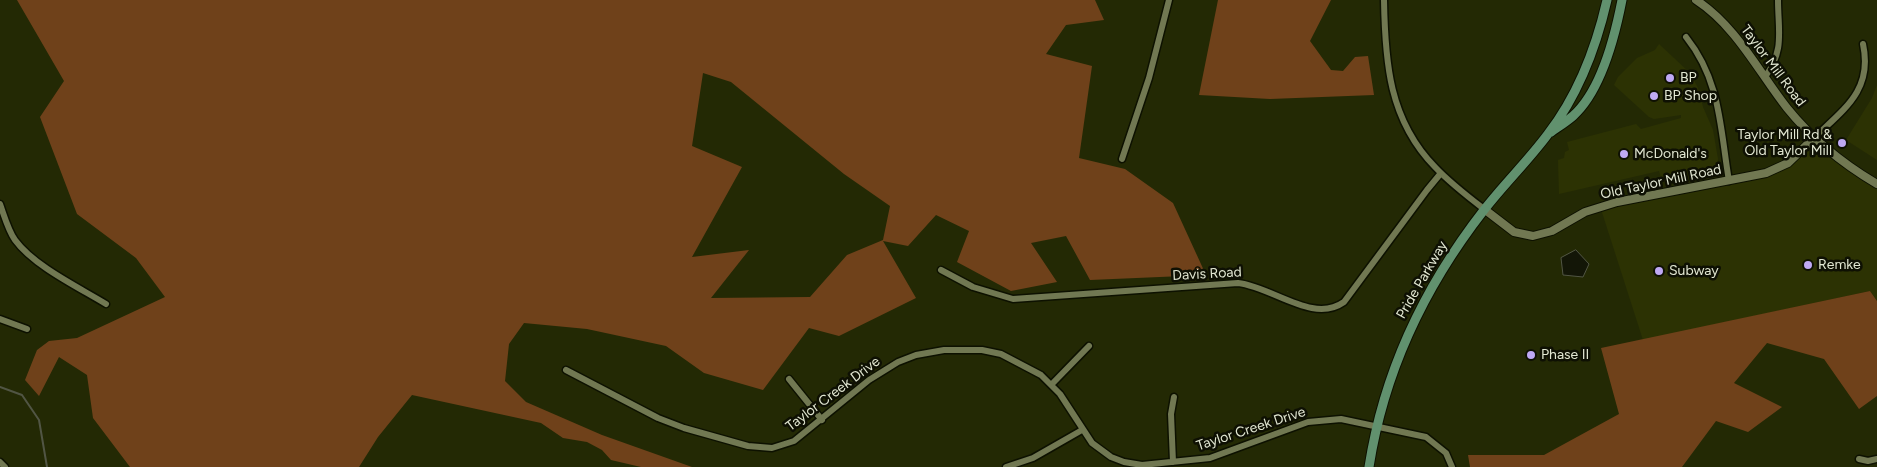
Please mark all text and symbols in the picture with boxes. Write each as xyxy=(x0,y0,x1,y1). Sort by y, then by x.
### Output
street label: Taylor Mill Road xyxy=(1737,22,1809,110)
place label: BP xyxy=(1680,70,1697,86)
marker: BP xyxy=(1664,72,1676,84)
place label: BP Shop xyxy=(1664,88,1717,104)
marker: BP Shop xyxy=(1648,90,1660,102)
place label: Taylor Mill Rd & Old Taylor Mill xyxy=(1737,127,1832,160)
marker: Taylor Mill Rd & Old Taylor Mill xyxy=(1836,137,1848,149)
place label: McDonald's xyxy=(1634,146,1707,162)
marker: McDonald's xyxy=(1618,148,1630,160)
street label: Old Taylor Mill Road xyxy=(1599,161,1723,203)
street label: Pride Parkway xyxy=(1393,238,1451,322)
place label: Remke xyxy=(1818,257,1861,273)
marker: Remke xyxy=(1802,259,1814,271)
place label: Subway xyxy=(1669,263,1719,279)
street label: Davis Road xyxy=(1172,264,1242,284)
marker: Subway xyxy=(1653,265,1665,277)
place label: Phase II xyxy=(1541,347,1589,363)
marker: Phase II xyxy=(1525,349,1537,361)
street label: Taylor Creek Drive xyxy=(783,353,883,435)
street label: Taylor Creek Drive xyxy=(1194,403,1308,455)

